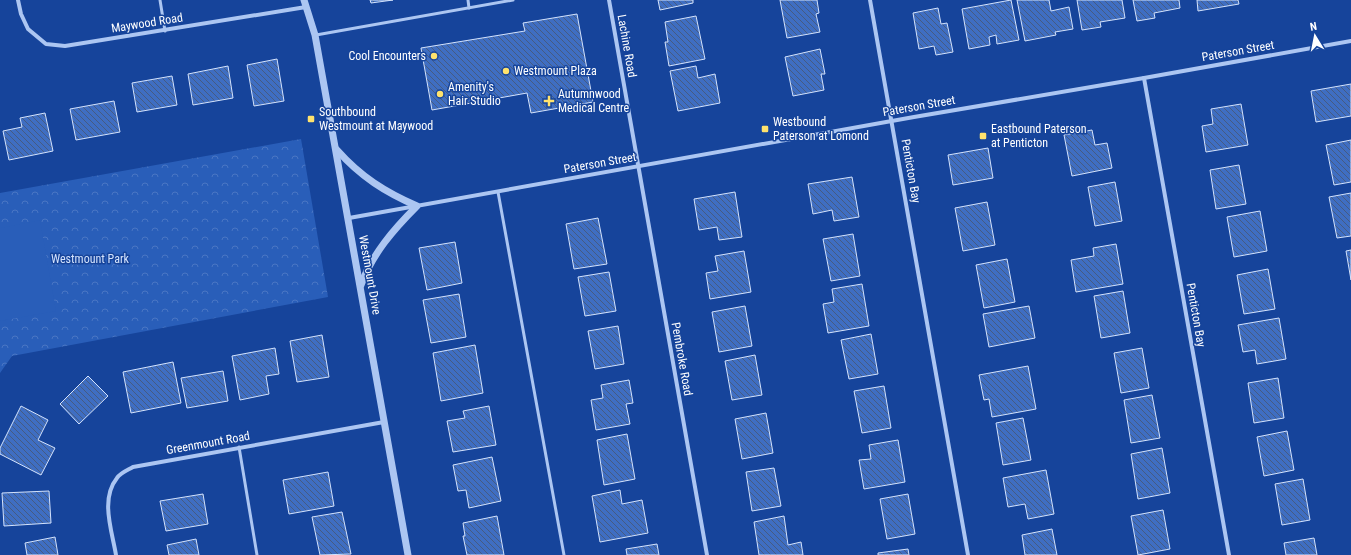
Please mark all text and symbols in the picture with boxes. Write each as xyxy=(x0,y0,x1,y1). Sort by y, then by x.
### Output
street label: Maywood Road xyxy=(110,10,184,36)
street label: Lachine Road xyxy=(615,13,639,79)
north arrow xyxy=(1295,16,1335,56)
text: N xyxy=(1309,20,1318,34)
street label: Paterson Street xyxy=(1201,38,1276,64)
place label: Cool Encounters xyxy=(348,49,426,63)
marker: Cool Encounters xyxy=(429,51,439,61)
place label: Westmount Plaza xyxy=(514,64,597,78)
marker: Westmount Plaza xyxy=(501,66,511,76)
place label: Amenity's Hair Studio xyxy=(448,80,501,108)
place label: Autumnwood Medical Centre xyxy=(558,87,630,115)
marker: Amenity's Hair Studio xyxy=(435,89,445,99)
street label: Paterson Street xyxy=(882,93,957,119)
marker: Autumnwood Medical Centre xyxy=(543,95,555,107)
place label: Southbound Westmount at Maywood xyxy=(319,105,433,133)
marker: Southbound Westmount at Maywood xyxy=(306,114,316,124)
place label: Westbound Paterson at Lomond xyxy=(773,115,869,143)
place label: Eastbound Paterson at Penticton xyxy=(991,122,1087,150)
marker: Westbound Paterson at Lomond xyxy=(760,124,770,134)
marker: Eastbound Paterson at Penticton xyxy=(978,131,988,141)
street label: Penticton Bay xyxy=(898,138,924,204)
street label: Paterson Street xyxy=(563,150,638,176)
street label: Westmount Drive xyxy=(356,234,384,316)
park label: Westmount Park xyxy=(51,252,130,266)
street label: Penticton Bay xyxy=(1183,282,1209,348)
street label: Pembroke Road xyxy=(669,321,695,397)
street label: Greenmount Road xyxy=(165,429,251,457)

